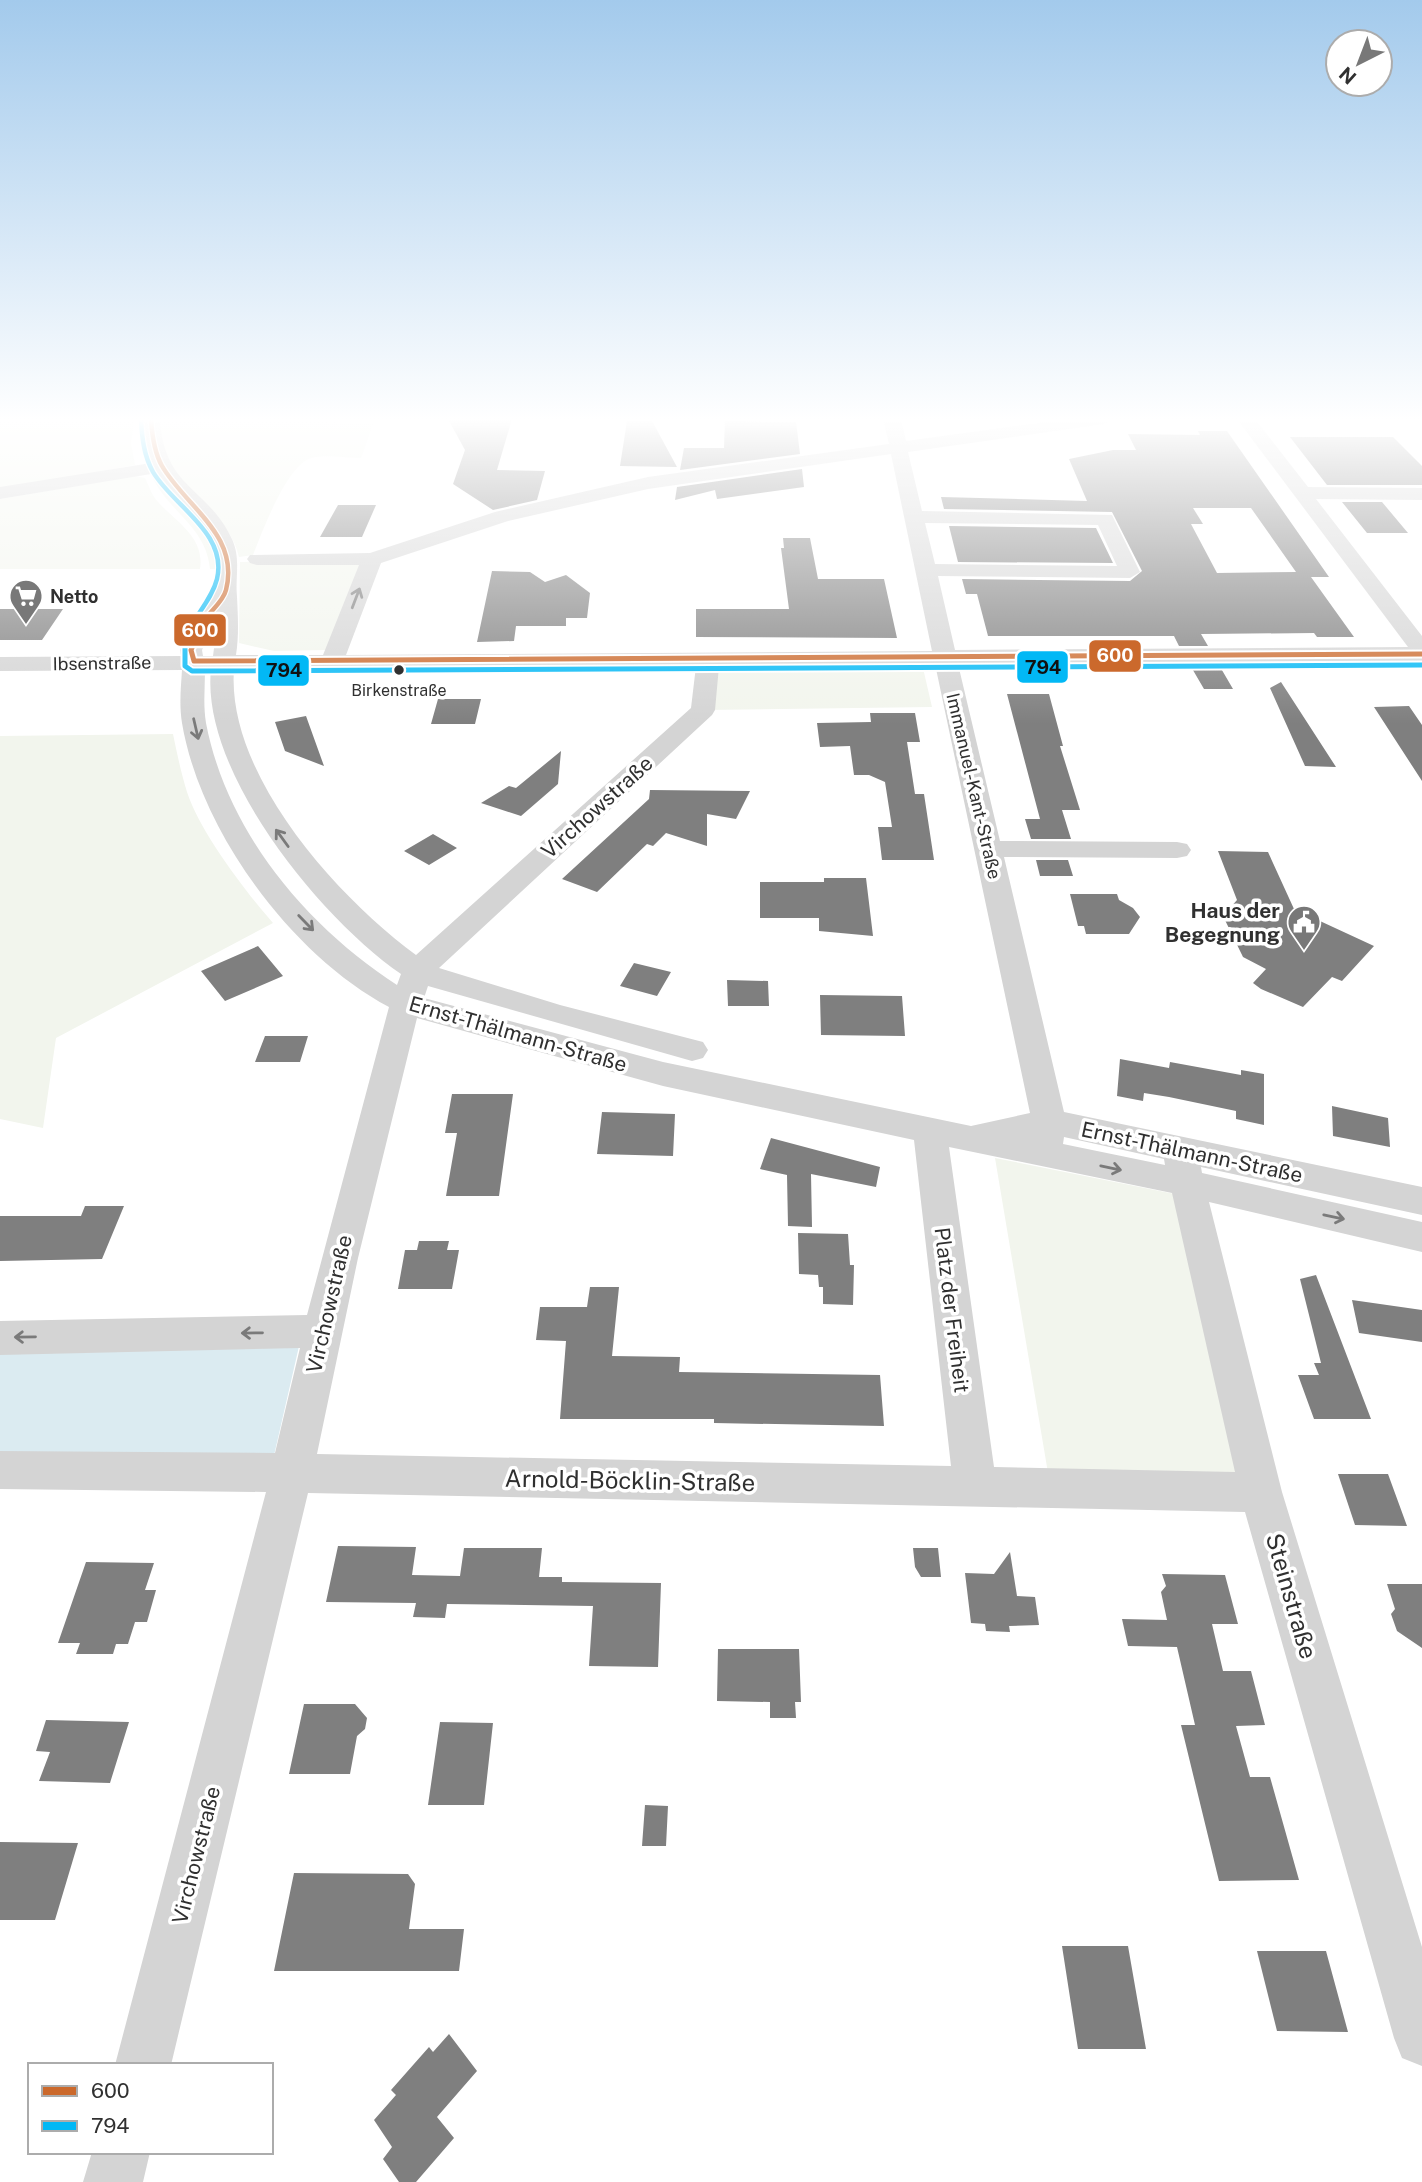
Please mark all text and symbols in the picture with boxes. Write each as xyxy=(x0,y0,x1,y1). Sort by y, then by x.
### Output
north arrow xyxy=(1324,28,1394,98)
text: N xyxy=(1335,62,1361,89)
supermarket icon: Netto xyxy=(7,577,45,626)
place label: Netto xyxy=(50,586,98,607)
one-way arrow xyxy=(351,588,364,610)
line badge: 600 xyxy=(173,613,227,647)
text: 600 xyxy=(182,619,218,641)
line badge: 600 xyxy=(1088,639,1142,673)
text: 600 xyxy=(1097,644,1133,666)
line badge: 794 xyxy=(1016,650,1069,684)
street label: Ibsenstraße xyxy=(52,652,152,674)
line badge: 794 xyxy=(257,654,310,687)
text: 794 xyxy=(1025,656,1061,678)
text: 794 xyxy=(266,659,302,681)
marker: Birkenstraße xyxy=(392,663,406,677)
place label: Birkenstraße xyxy=(351,681,447,700)
street label: Immanuel-Kant-Straße xyxy=(942,691,1006,881)
one-way arrow xyxy=(190,717,203,739)
street label: Virchowstraße xyxy=(536,751,658,863)
one-way arrow xyxy=(275,828,290,847)
place label: Haus der Begegnung xyxy=(1165,898,1280,947)
public building icon: Haus der Begegnung xyxy=(1285,903,1323,952)
one-way arrow xyxy=(298,915,315,932)
street label: Ernst-Thälmann-Straße xyxy=(406,991,630,1077)
street label: Ernst-Thälmann-Straße xyxy=(1079,1116,1305,1188)
one-way arrow xyxy=(1099,1162,1122,1175)
one-way arrow xyxy=(1322,1211,1344,1224)
street label: Platz der Freiheit xyxy=(929,1226,975,1394)
street label: Virchowstraße xyxy=(301,1232,357,1376)
one-way arrow xyxy=(241,1327,264,1340)
one-way arrow xyxy=(14,1331,37,1344)
street label: Arnold-Böcklin-Straße xyxy=(505,1464,755,1496)
street label: Steinstraße xyxy=(1261,1530,1323,1662)
street label: Virchowstraße xyxy=(167,1784,225,1926)
legend xyxy=(28,2063,273,2154)
text: 600 xyxy=(91,2078,130,2103)
text: 794 xyxy=(91,2113,129,2138)

